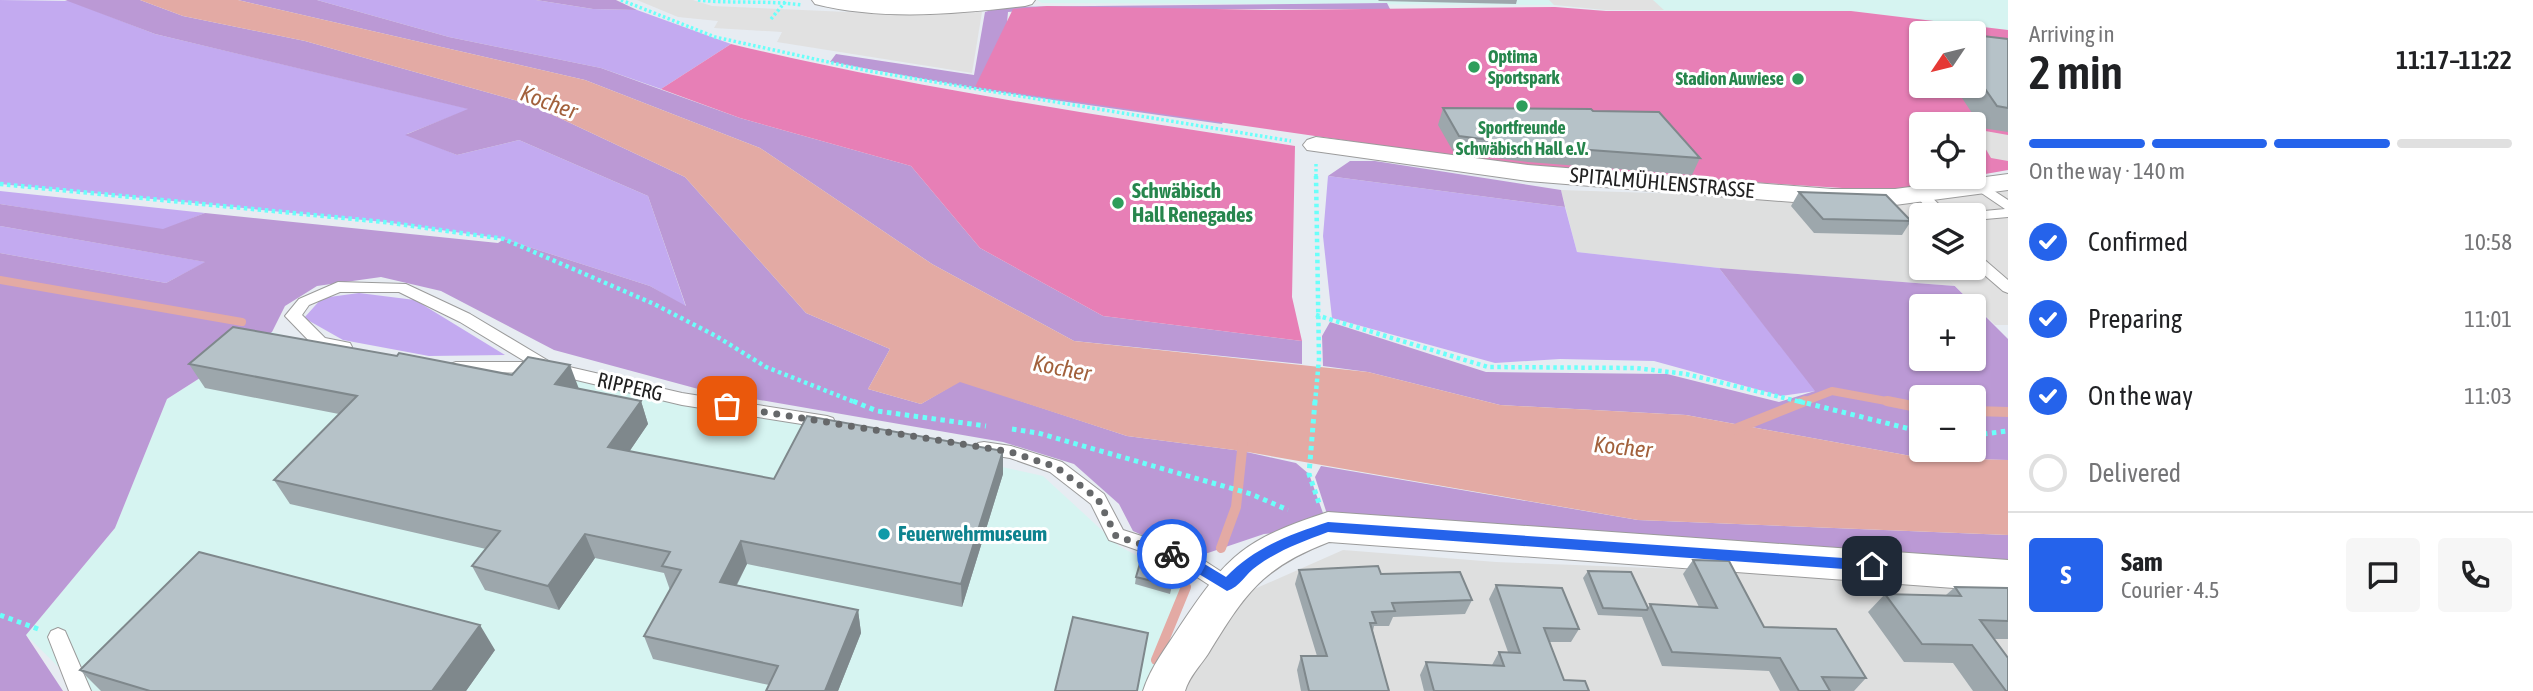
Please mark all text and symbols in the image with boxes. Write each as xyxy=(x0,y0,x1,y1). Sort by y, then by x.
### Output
north arrow xyxy=(1909,21,1986,98)
map controls xyxy=(1909,21,1986,462)
text: Arriving in xyxy=(2029,21,2115,47)
text: 11:17–11:22 xyxy=(2396,45,2512,75)
place label: Optima Sportspark xyxy=(1488,46,1560,88)
text: 2 min xyxy=(2029,46,2123,99)
marker: Optima Sportspark xyxy=(1466,59,1482,75)
place label: Stadion Auwiese xyxy=(1675,68,1784,89)
marker: Stadion Auwiese xyxy=(1790,71,1806,87)
water label: Kocher xyxy=(517,80,582,125)
marker: Sportfreunde Schwäbisch Hall e.V. xyxy=(1514,98,1530,114)
button: locate xyxy=(1909,112,1986,189)
place label: Sportfreunde Schwäbisch Hall e.V. xyxy=(1456,117,1588,159)
text: On the way · 140 m xyxy=(2029,158,2185,184)
street label: SPITALMÜHLENSTRASSE xyxy=(1569,162,1755,202)
place label: Schwäbisch Hall Renegades xyxy=(1132,178,1254,226)
marker: Schwäbisch Hall Renegades xyxy=(1110,195,1126,211)
button: layers xyxy=(1909,203,1986,280)
icon: check xyxy=(2029,223,2067,261)
text: Confirmed xyxy=(2088,227,2188,257)
text: 10:58 xyxy=(2464,229,2512,255)
button: + xyxy=(1909,294,1986,371)
icon: check xyxy=(2029,300,2067,338)
text: Preparing xyxy=(2088,304,2182,334)
text: 11:01 xyxy=(2464,306,2512,332)
water label: Kocher xyxy=(1031,350,1094,387)
street label: RIPPERG xyxy=(595,367,665,405)
pin xyxy=(697,376,757,436)
icon: check xyxy=(2029,377,2067,415)
text: On the way xyxy=(2088,381,2193,411)
text: 11:03 xyxy=(2464,383,2512,409)
button: − xyxy=(1909,385,1986,462)
icon: bag xyxy=(708,387,746,425)
water label: Kocher xyxy=(1593,431,1655,463)
text: Delivered xyxy=(2088,458,2181,488)
courier xyxy=(1137,519,1207,589)
place label: Feuerwehrmuseum xyxy=(898,521,1047,545)
marker: Feuerwehrmuseum xyxy=(876,526,892,542)
icon: bike xyxy=(1153,535,1191,573)
pin xyxy=(1842,536,1902,596)
button: chat xyxy=(2346,538,2420,612)
button: phone xyxy=(2438,538,2512,612)
icon: home xyxy=(1853,547,1891,585)
text: Sam xyxy=(2121,547,2163,577)
text: S xyxy=(2061,560,2071,590)
text: Courier · 4.5 xyxy=(2121,577,2220,603)

